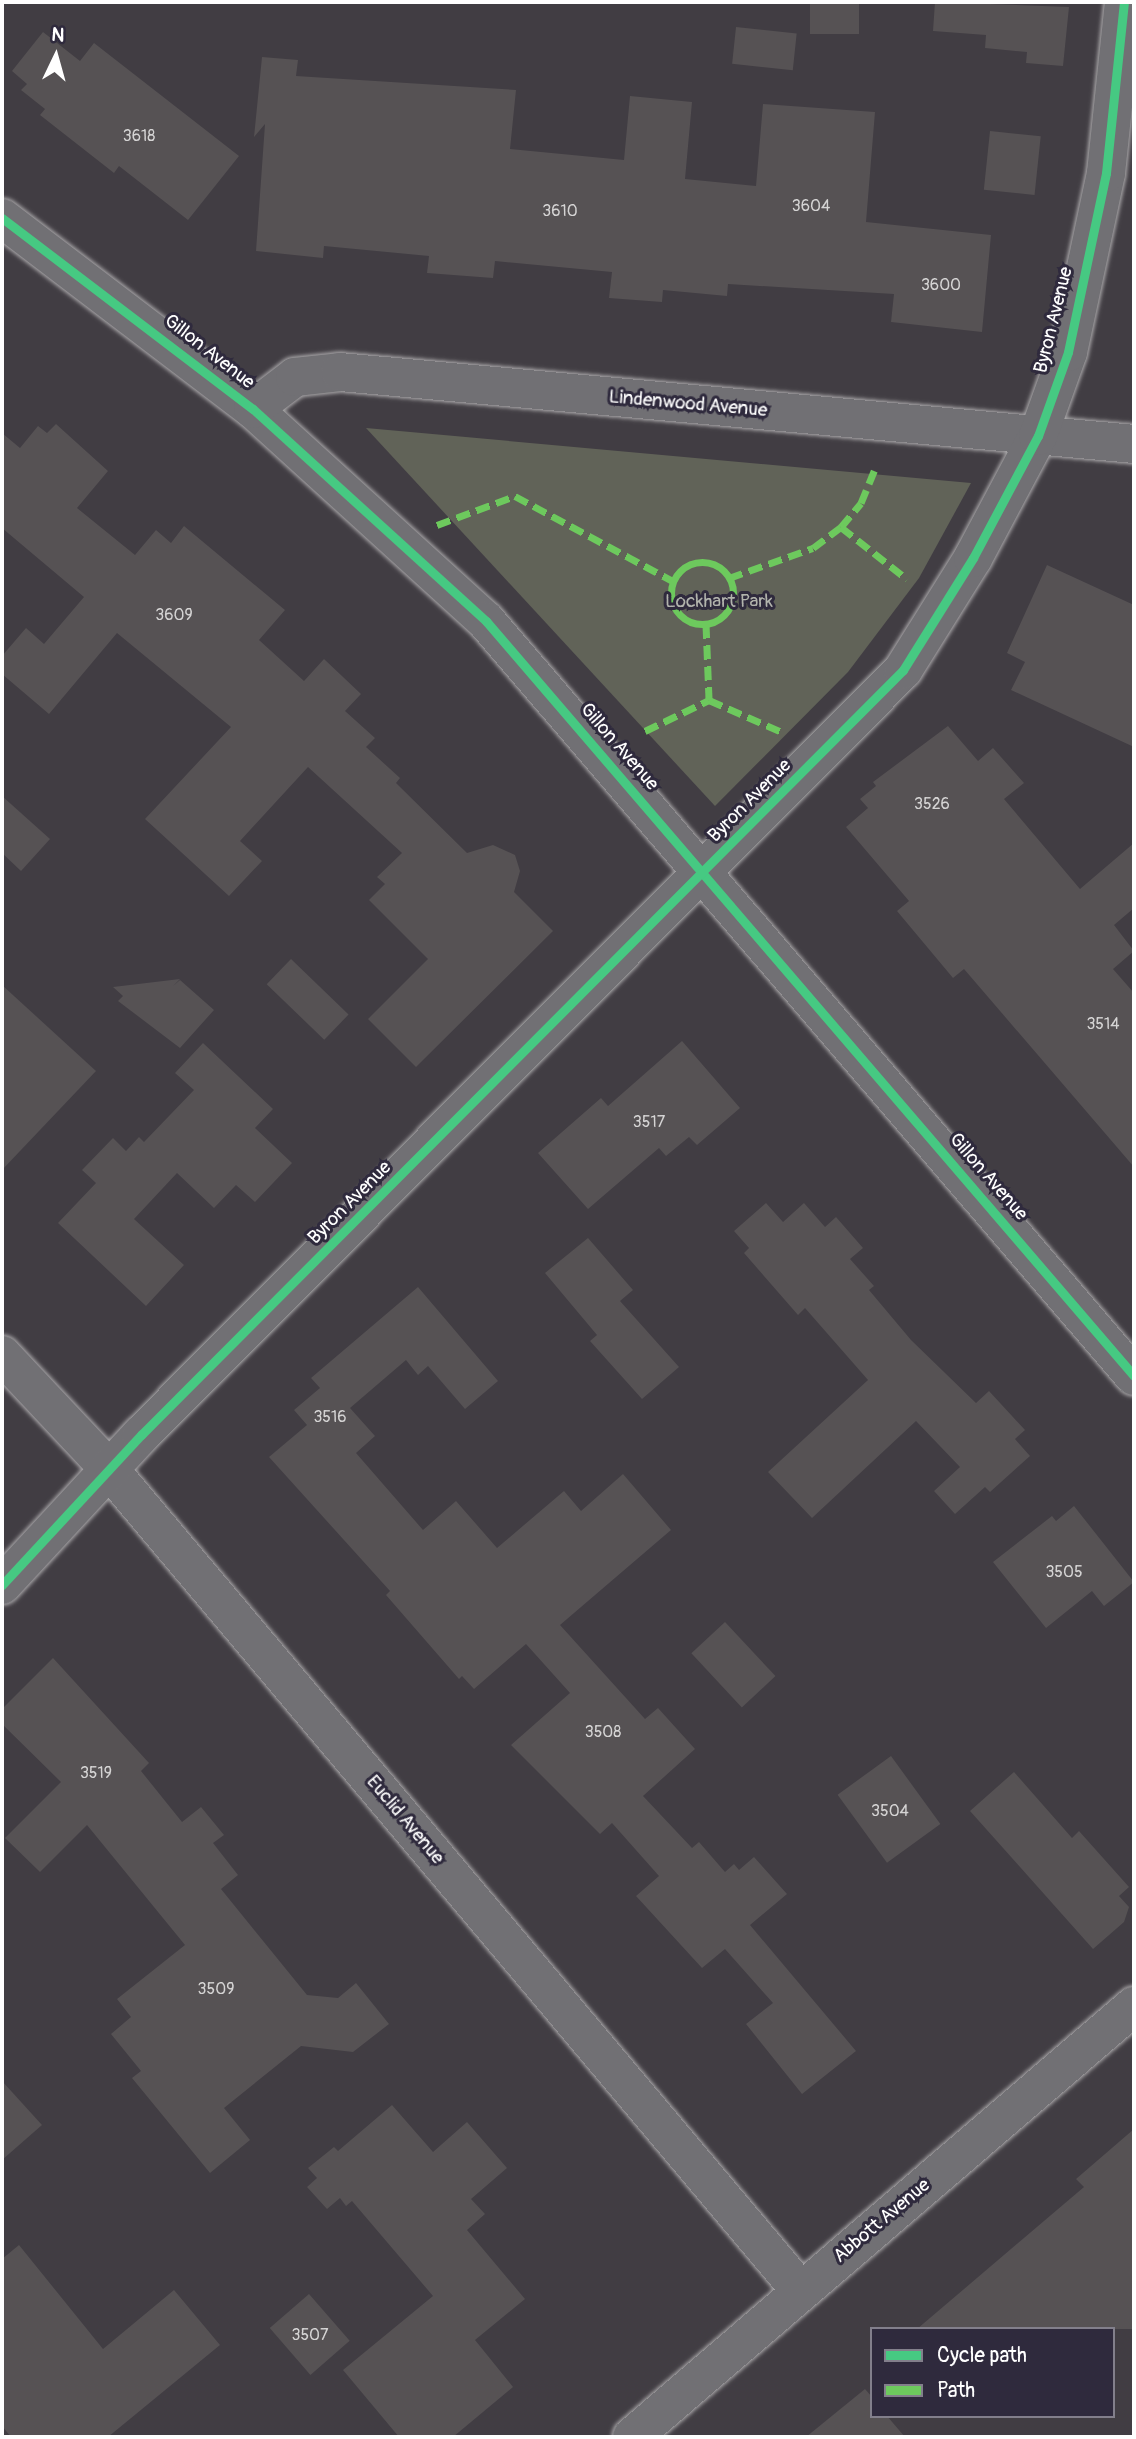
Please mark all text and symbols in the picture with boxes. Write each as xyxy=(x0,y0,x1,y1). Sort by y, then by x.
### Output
north arrow xyxy=(21,21,91,91)
text: N xyxy=(50,23,65,48)
house number: 3618 xyxy=(123,126,155,146)
house number: 3604 xyxy=(792,196,830,216)
house number: 3610 xyxy=(542,201,578,221)
street label: Byron Avenue xyxy=(1030,265,1078,375)
house number: 3600 xyxy=(921,275,961,295)
street label: Gillon Avenue xyxy=(159,310,259,394)
street label: Lindenwood Avenue xyxy=(608,386,768,422)
park label: Lockhart Park xyxy=(665,591,773,613)
house number: 3609 xyxy=(155,605,193,625)
street label: Gillon Avenue xyxy=(575,699,663,795)
street label: Byron Avenue xyxy=(704,755,796,847)
house number: 3526 xyxy=(914,794,950,814)
house number: 3514 xyxy=(1086,1014,1120,1034)
house number: 3517 xyxy=(633,1112,665,1132)
street label: Gillon Avenue xyxy=(944,1129,1032,1225)
street label: Byron Avenue xyxy=(304,1157,396,1249)
house number: 3516 xyxy=(313,1407,347,1427)
house number: 3505 xyxy=(1045,1562,1083,1582)
house number: 3508 xyxy=(585,1722,621,1742)
house number: 3519 xyxy=(80,1763,112,1783)
street label: Euclid Avenue xyxy=(361,1771,449,1869)
house number: 3504 xyxy=(871,1801,909,1821)
house number: 3509 xyxy=(198,1979,234,1999)
street label: Abbott Avenue xyxy=(829,2174,935,2268)
house number: 3507 xyxy=(292,2325,328,2345)
legend xyxy=(870,2327,1115,2418)
text: Cycle path xyxy=(937,2342,1027,2369)
text: Path xyxy=(937,2377,975,2404)

